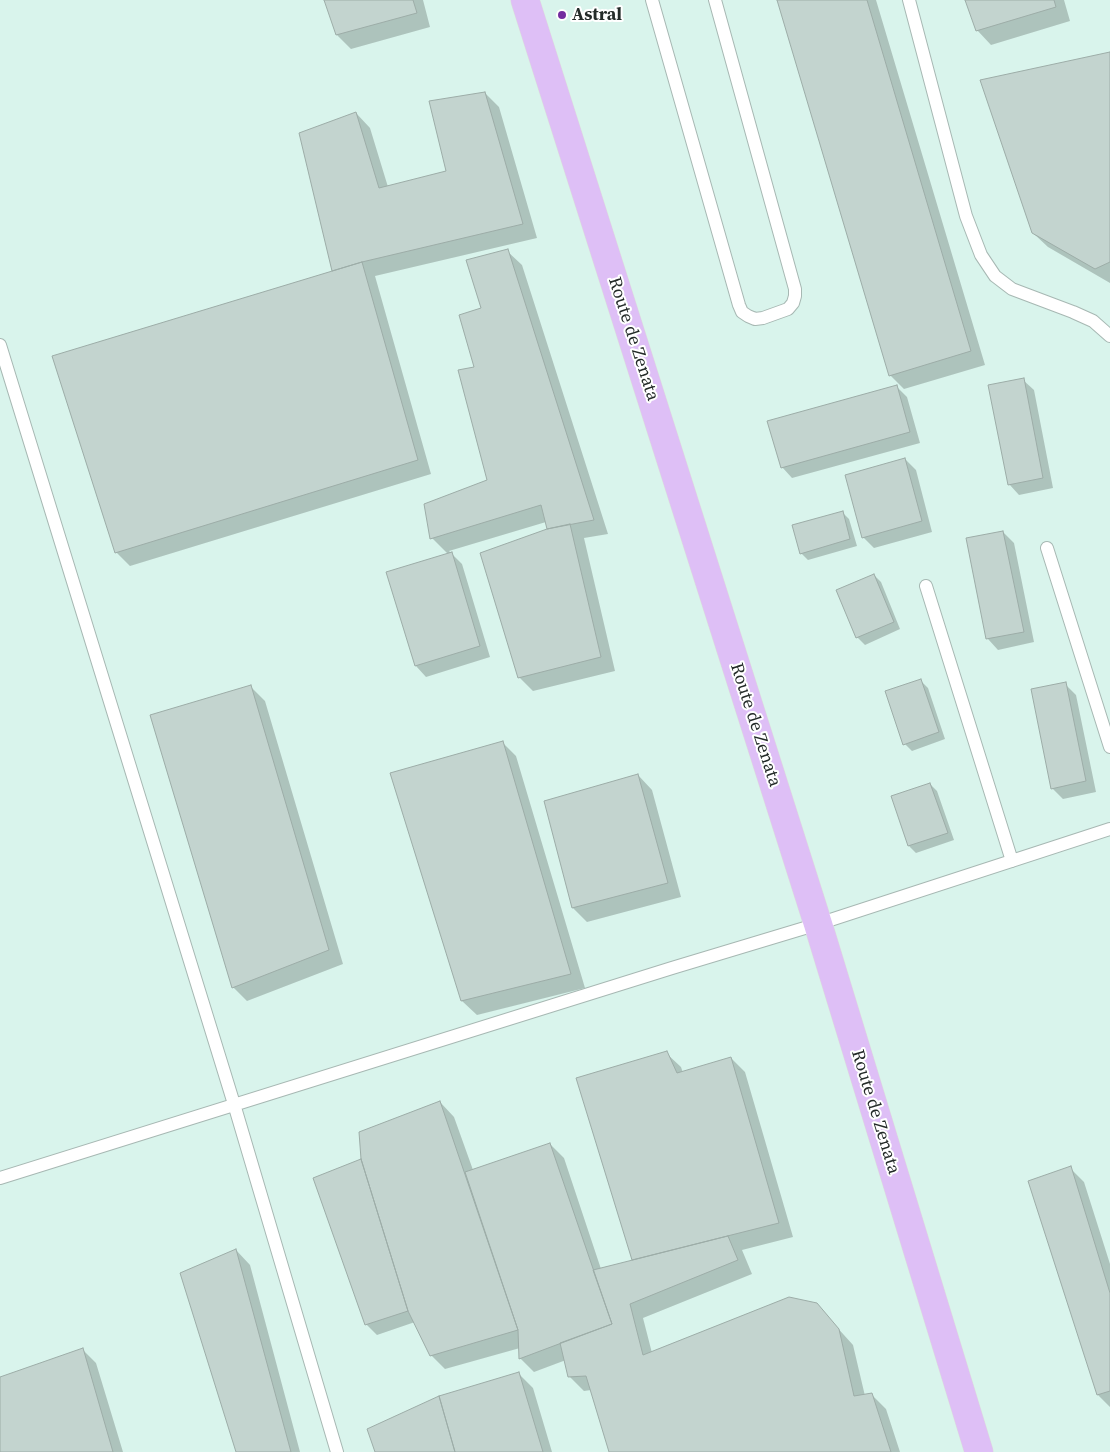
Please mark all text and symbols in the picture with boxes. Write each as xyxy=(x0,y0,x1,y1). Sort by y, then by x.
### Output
place label: Astral xyxy=(572,4,622,26)
marker: Astral xyxy=(556,9,568,21)
street label: Route de Zenata xyxy=(603,274,663,404)
street label: Route de Zenata xyxy=(725,660,785,790)
street label: Route de Zenata xyxy=(846,1047,904,1177)

